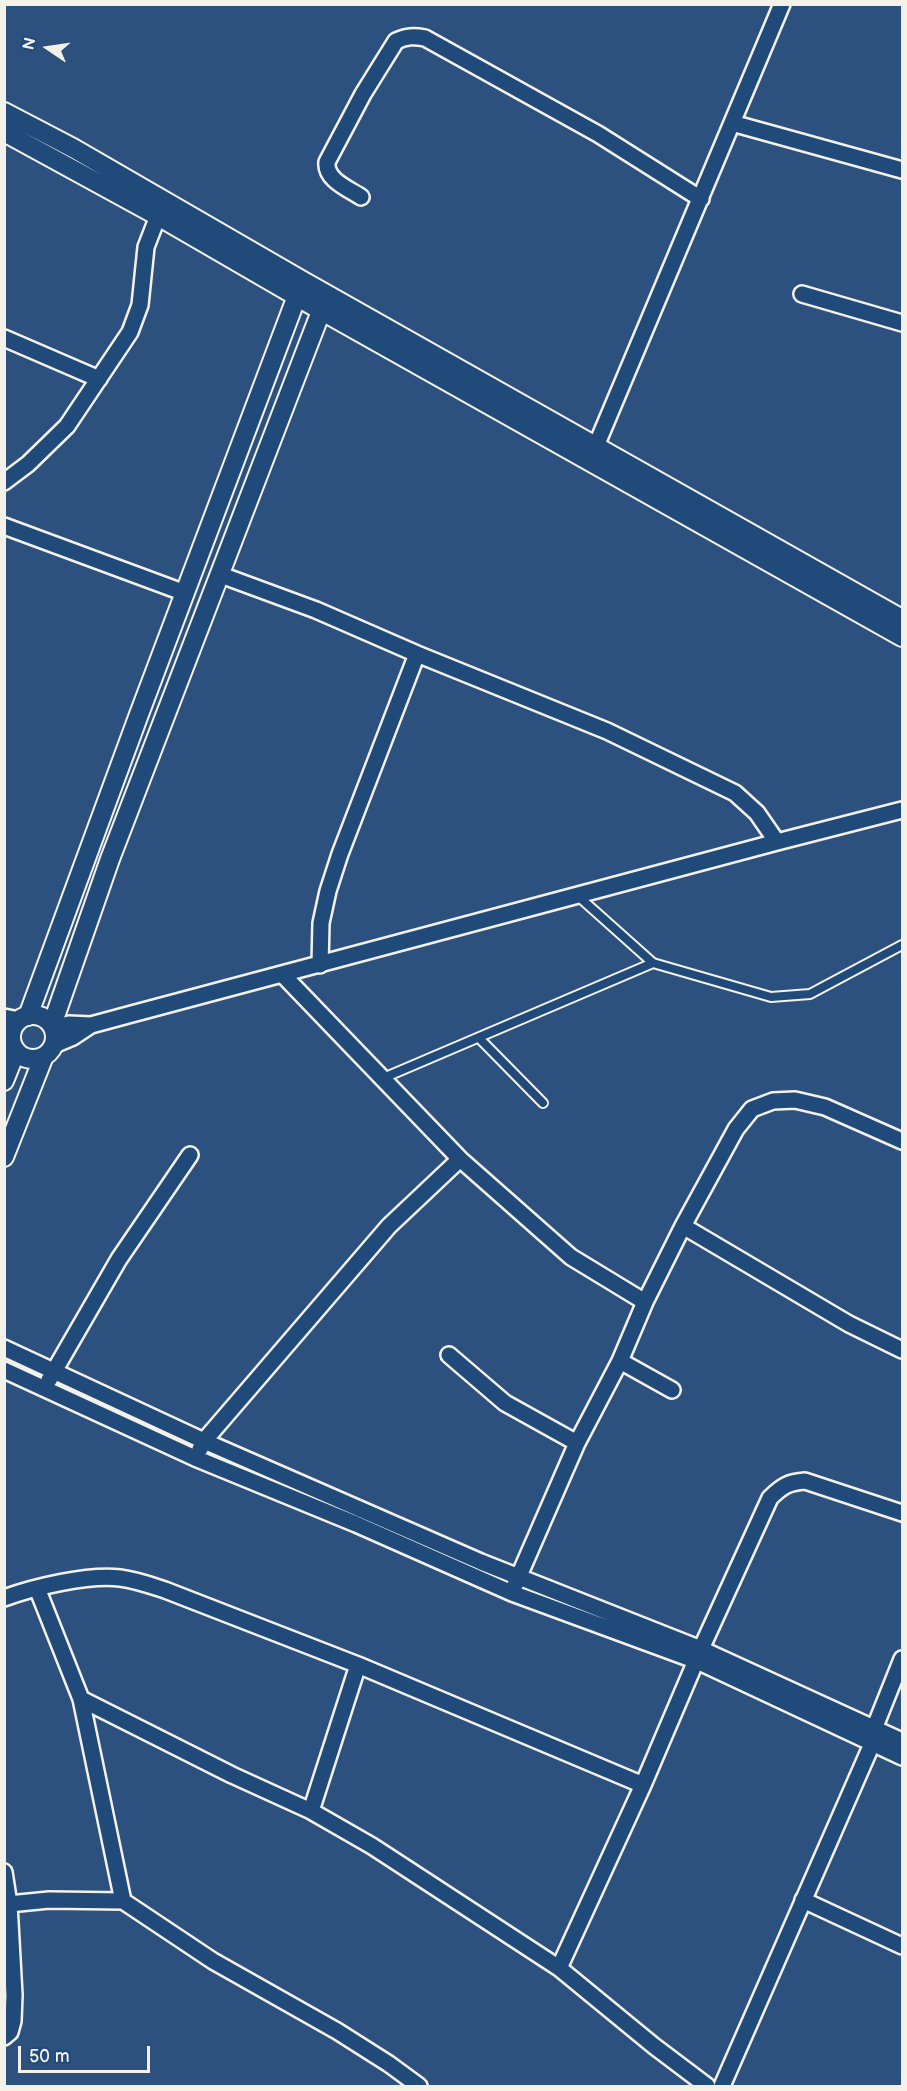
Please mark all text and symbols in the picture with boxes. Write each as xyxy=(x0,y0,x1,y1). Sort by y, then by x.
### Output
north arrow xyxy=(18,18,78,78)
text: N xyxy=(19,36,41,52)
scale bar xyxy=(21,2034,153,2072)
text: 50 m xyxy=(29,2046,70,2067)

